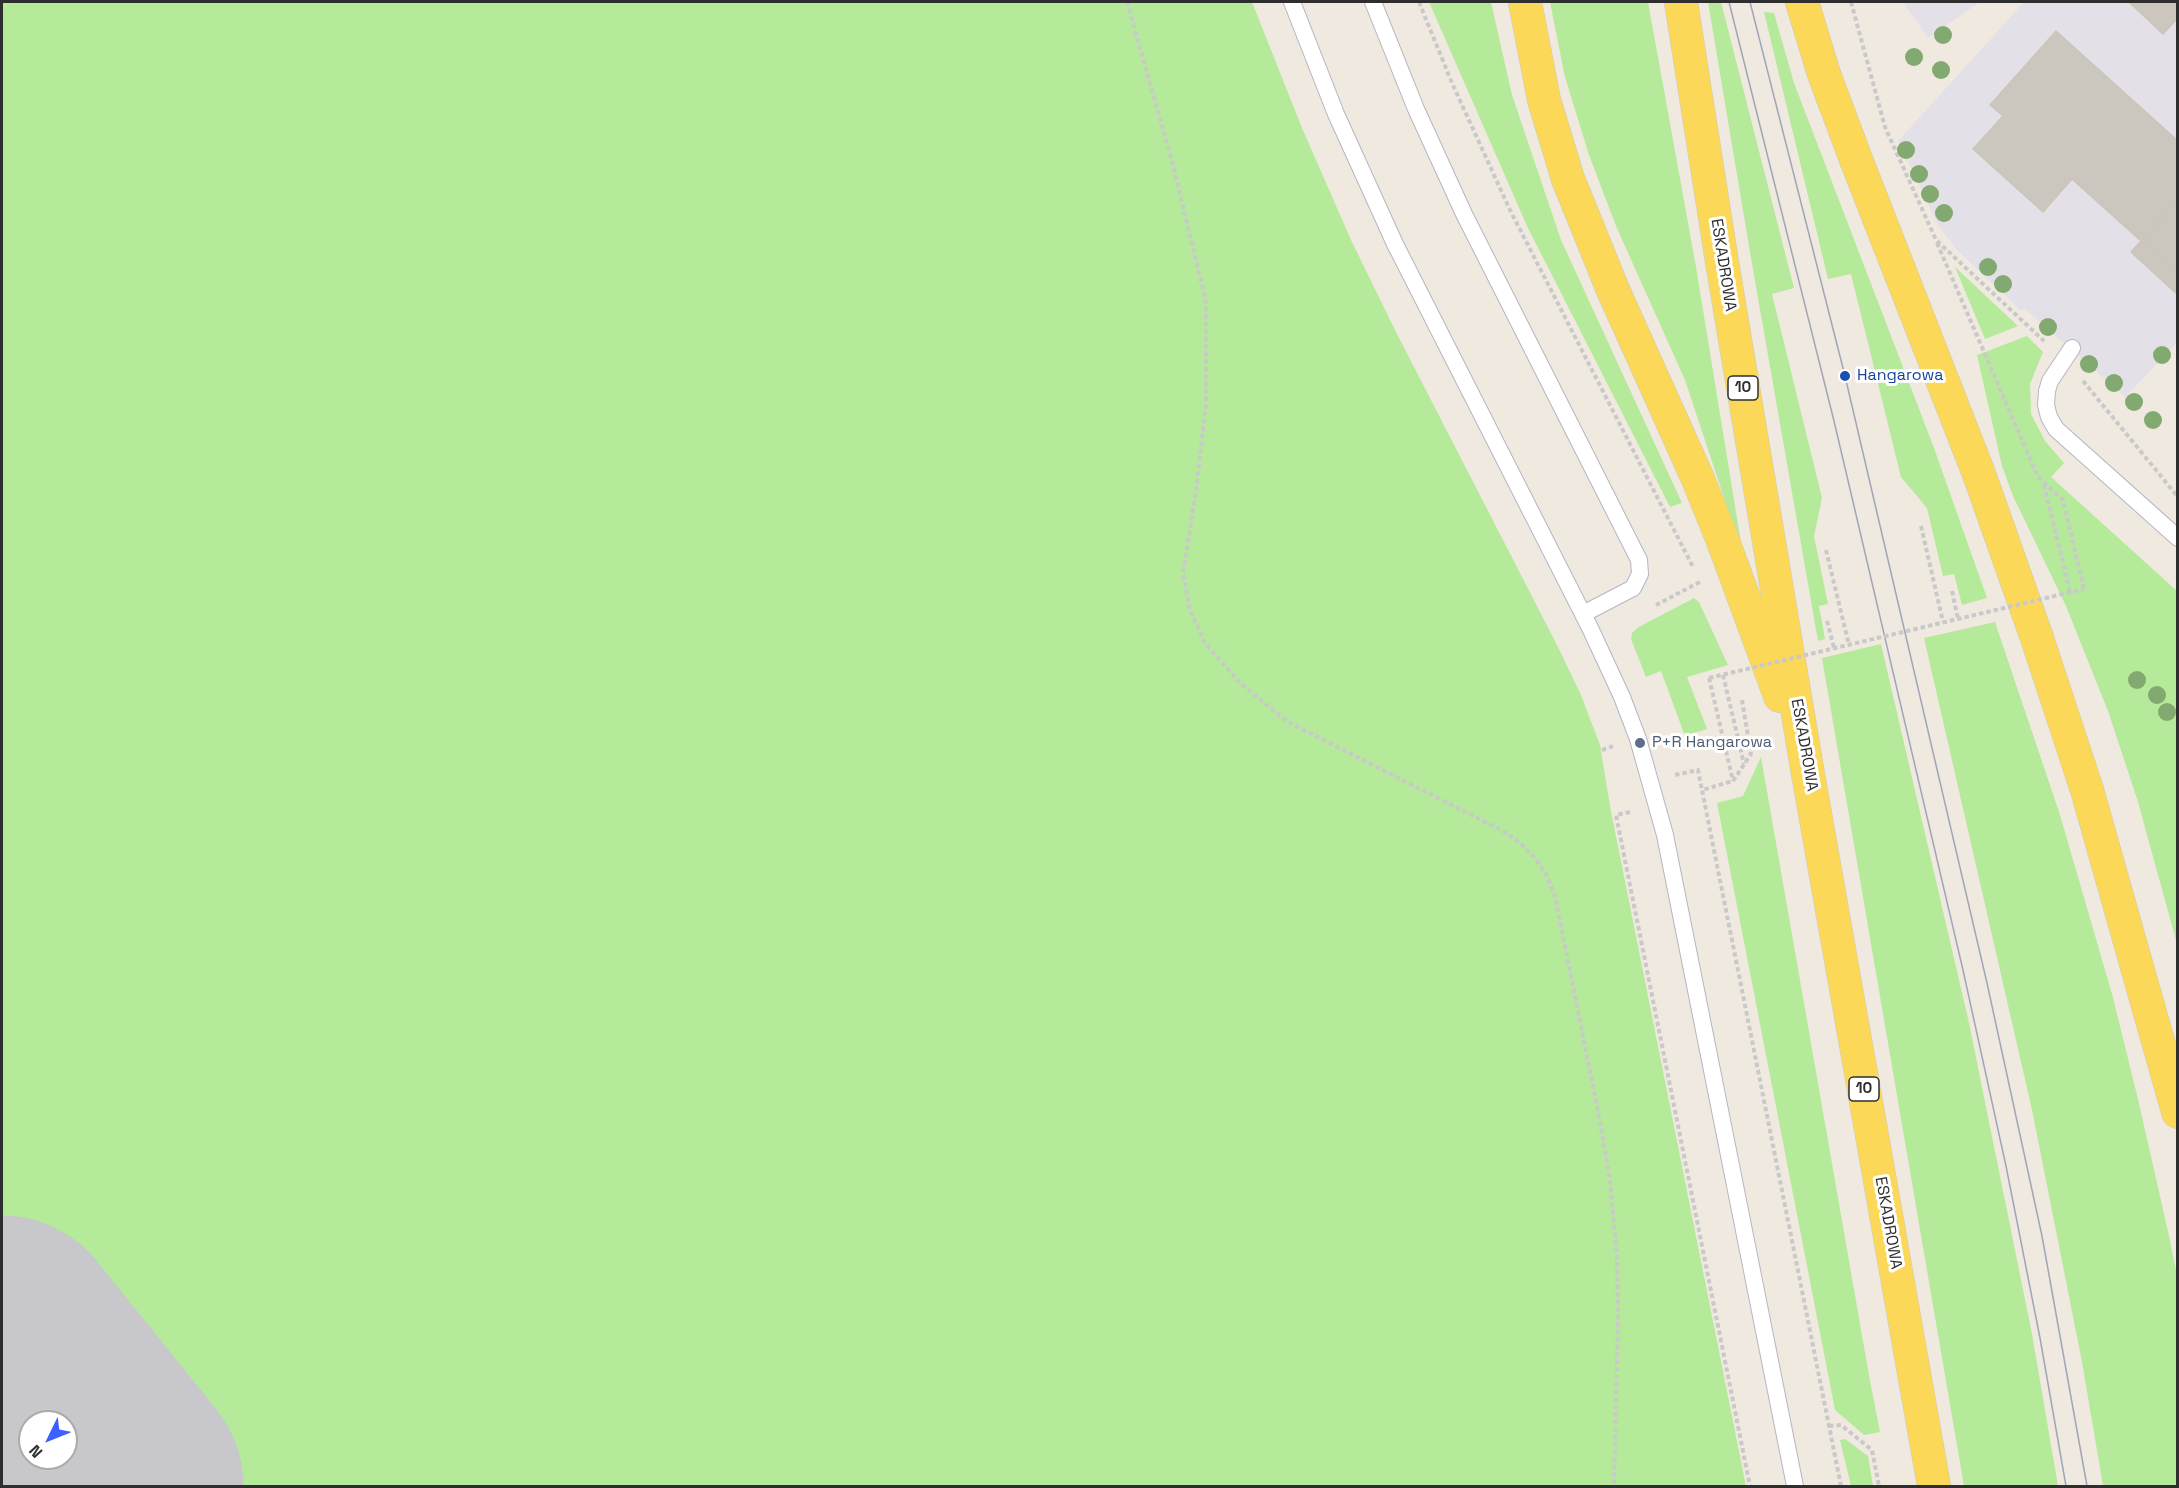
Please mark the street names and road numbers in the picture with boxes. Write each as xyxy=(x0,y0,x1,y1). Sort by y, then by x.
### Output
street label: ESKADROWA xyxy=(1706,217,1740,313)
road number: 10 xyxy=(1728,376,1758,400)
street label: ESKADROWA xyxy=(1786,697,1822,793)
road number: 10 xyxy=(1849,1077,1879,1101)
street label: ESKADROWA xyxy=(1870,1175,1906,1271)

